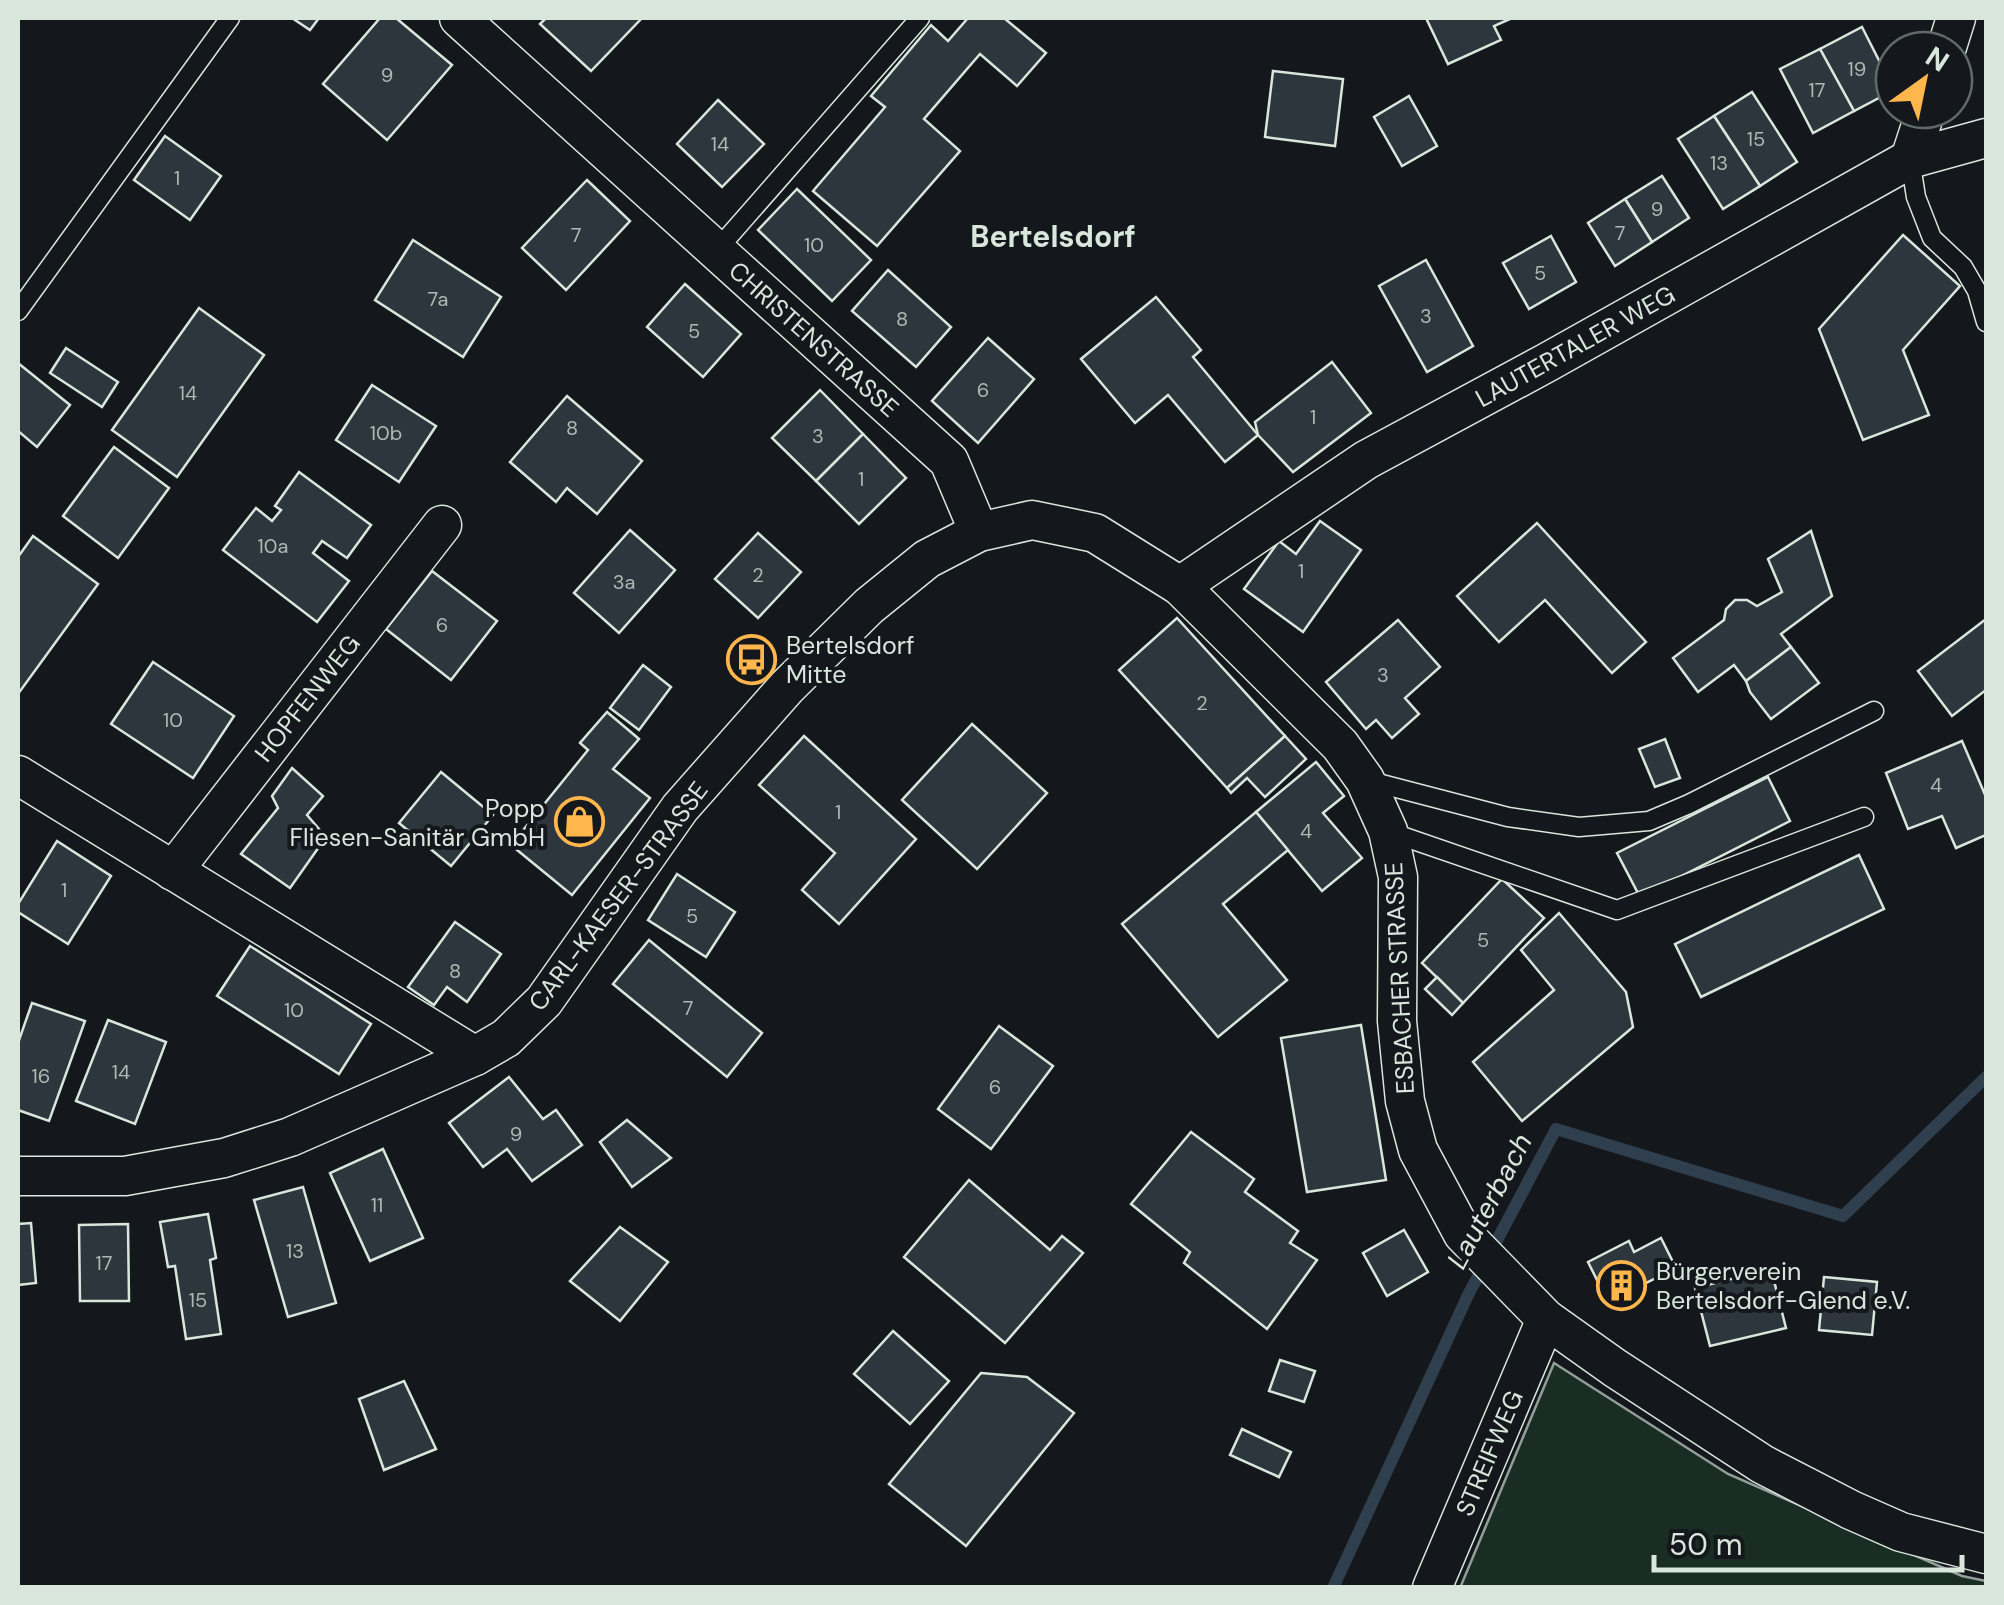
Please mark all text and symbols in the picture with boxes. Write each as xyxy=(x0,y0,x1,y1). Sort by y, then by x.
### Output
north arrow xyxy=(1874,30,1974,130)
text: N xyxy=(1919,38,1956,81)
house number: 19 xyxy=(1848,56,1866,82)
house number: 9 xyxy=(381,62,393,88)
house number: 17 xyxy=(1809,77,1825,103)
house number: 15 xyxy=(1747,126,1765,152)
house number: 14 xyxy=(711,131,729,157)
house number: 13 xyxy=(1710,150,1728,176)
house number: 1 xyxy=(174,165,180,191)
house number: 9 xyxy=(1651,196,1663,222)
district label: Bertelsdorf xyxy=(970,217,1136,256)
house number: 7 xyxy=(1615,220,1625,246)
house number: 7 xyxy=(571,222,581,248)
house number: 10 xyxy=(804,232,824,258)
street label: CHRISTENSTRASSE xyxy=(722,254,906,425)
house number: 5 xyxy=(1534,260,1546,286)
street label: LAUTERTALER WEG xyxy=(1470,278,1681,415)
house number: 7a xyxy=(428,286,448,312)
house number: 3 xyxy=(1420,303,1432,329)
house number: 8 xyxy=(896,306,908,332)
house number: 5 xyxy=(688,318,700,344)
house number: 6 xyxy=(977,377,989,403)
house number: 14 xyxy=(179,380,197,406)
house number: 1 xyxy=(1310,404,1316,430)
house number: 8 xyxy=(566,415,578,441)
house number: 10b xyxy=(370,420,402,446)
house number: 3 xyxy=(812,423,824,449)
house number: 1 xyxy=(858,466,864,492)
house number: 10a xyxy=(258,533,288,559)
house number: 1 xyxy=(1298,558,1304,584)
house number: 2 xyxy=(752,562,764,588)
house number: 3a xyxy=(613,569,635,595)
house number: 6 xyxy=(436,612,448,638)
street label: HOPFENWEG xyxy=(247,628,367,769)
place label: Bertelsdorf Mitte xyxy=(786,629,915,691)
bus stop icon: Bertelsdorf Mitte xyxy=(725,633,777,685)
house number: 3 xyxy=(1377,662,1389,688)
house number: 2 xyxy=(1196,690,1208,716)
house number: 10 xyxy=(163,707,183,733)
house number: 4 xyxy=(1930,772,1942,798)
street label: CARL-KAESER-STRASSE xyxy=(521,775,716,1018)
place label: Popp Fliesen-Sanitär GmbH xyxy=(290,792,545,854)
shop icon: Popp Fliesen-Sanitär GmbH xyxy=(554,796,606,848)
house number: 1 xyxy=(835,799,841,825)
house number: 4 xyxy=(1300,818,1312,844)
street label: ESBACHER STRASSE xyxy=(1377,861,1422,1095)
house number: 1 xyxy=(61,877,67,903)
house number: 5 xyxy=(686,903,698,929)
house number: 5 xyxy=(1477,927,1489,953)
house number: 8 xyxy=(449,958,461,984)
house number: 7 xyxy=(683,995,693,1021)
house number: 10 xyxy=(284,997,304,1023)
house number: 14 xyxy=(112,1059,130,1085)
house number: 16 xyxy=(32,1063,50,1089)
house number: 6 xyxy=(989,1074,1001,1100)
house number: 9 xyxy=(510,1121,522,1147)
water label: Lauterbach xyxy=(1438,1127,1541,1275)
house number: 11 xyxy=(371,1192,383,1218)
house number: 13 xyxy=(286,1238,304,1264)
house number: 17 xyxy=(96,1250,112,1276)
place label: Bürgerverein Bertelsdorf-Glend e.V. xyxy=(1656,1255,1910,1317)
building icon: Bürgerverein Bertelsdorf-Glend e.V. xyxy=(1595,1259,1647,1311)
house number: 15 xyxy=(189,1287,207,1313)
street label: STREIFWEG xyxy=(1448,1385,1531,1521)
scale bar xyxy=(1654,1510,1962,1572)
text: 50 m xyxy=(1669,1525,1743,1564)

